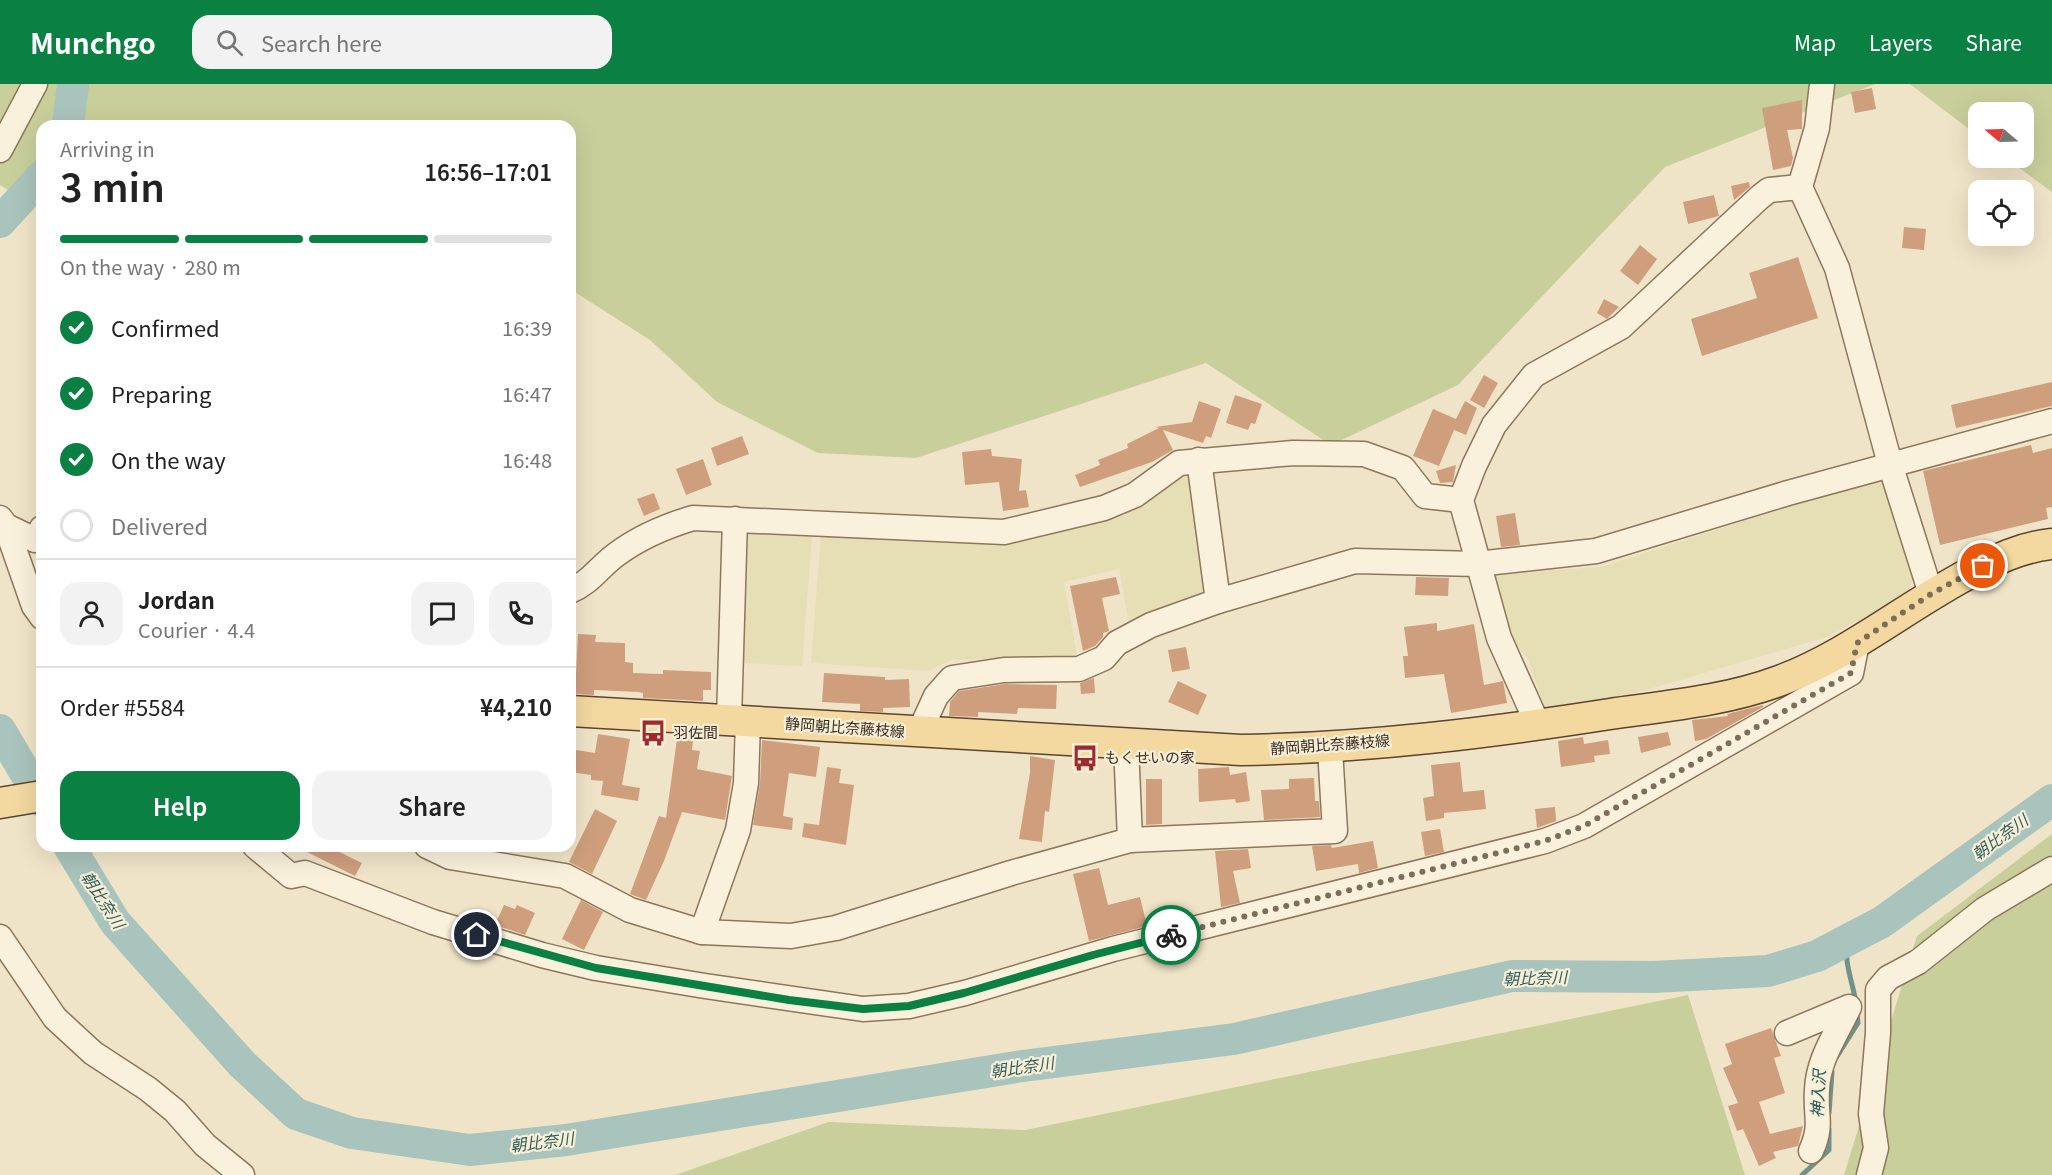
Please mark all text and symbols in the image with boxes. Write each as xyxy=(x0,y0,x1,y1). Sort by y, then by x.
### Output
search box xyxy=(192,15,612,69)
text: Munchgo xyxy=(30,22,156,62)
icon: search xyxy=(213,26,246,59)
text: Search here xyxy=(261,26,382,58)
text: Map xyxy=(1794,27,1836,57)
text: Layers xyxy=(1869,27,1932,57)
text: Share xyxy=(1965,27,2022,57)
north arrow xyxy=(1968,102,2034,168)
map controls xyxy=(1968,102,2034,246)
text: Arriving in xyxy=(60,134,155,163)
text: 16:56–17:01 xyxy=(424,155,552,187)
text: 3 min xyxy=(60,157,165,213)
button: locate xyxy=(1968,180,2034,246)
text: On the way · 280 m xyxy=(60,252,241,281)
icon: check xyxy=(60,311,93,344)
text: Confirmed xyxy=(111,311,220,343)
text: 16:39 xyxy=(502,313,552,342)
icon: check xyxy=(60,377,93,410)
text: Preparing xyxy=(111,377,211,409)
text: 16:47 xyxy=(502,379,552,408)
icon: check xyxy=(60,443,93,476)
text: On the way xyxy=(111,443,226,475)
text: 16:48 xyxy=(502,445,552,474)
text: Delivered xyxy=(111,509,208,541)
pin xyxy=(1957,540,2008,591)
icon: bag xyxy=(1966,549,1999,582)
button: person xyxy=(60,582,123,645)
button: chat xyxy=(411,582,474,645)
button: phone xyxy=(489,582,552,645)
text: Jordan xyxy=(138,583,215,615)
text: Courier · 4.4 xyxy=(138,615,255,644)
text: Order #5584 xyxy=(60,690,185,722)
text: ¥4,210 xyxy=(480,690,552,722)
street label: 静岡朝比奈藤枝線 xyxy=(785,712,906,741)
bus stop icon: 羽佐間 xyxy=(638,718,668,748)
place label: 羽佐間 xyxy=(673,721,718,742)
street label: 静岡朝比奈藤枝線 xyxy=(1269,729,1390,758)
bus stop icon: もくせいの家 xyxy=(1070,743,1100,773)
place label: もくせいの家 xyxy=(1105,746,1195,767)
button: Help xyxy=(60,771,300,840)
button: Share xyxy=(312,771,552,840)
water label: 朝比奈川 xyxy=(1966,807,2034,865)
water label: 朝比奈川 xyxy=(76,866,132,934)
courier xyxy=(1141,905,1201,965)
pin xyxy=(451,909,502,960)
icon: home xyxy=(460,918,493,951)
icon: bike xyxy=(1155,919,1188,952)
water label: 朝比奈川 xyxy=(1503,964,1569,990)
water label: 朝比奈川 xyxy=(988,1049,1057,1082)
water label: 神入沢 xyxy=(1804,1067,1830,1119)
water label: 朝比奈川 xyxy=(509,1125,577,1157)

